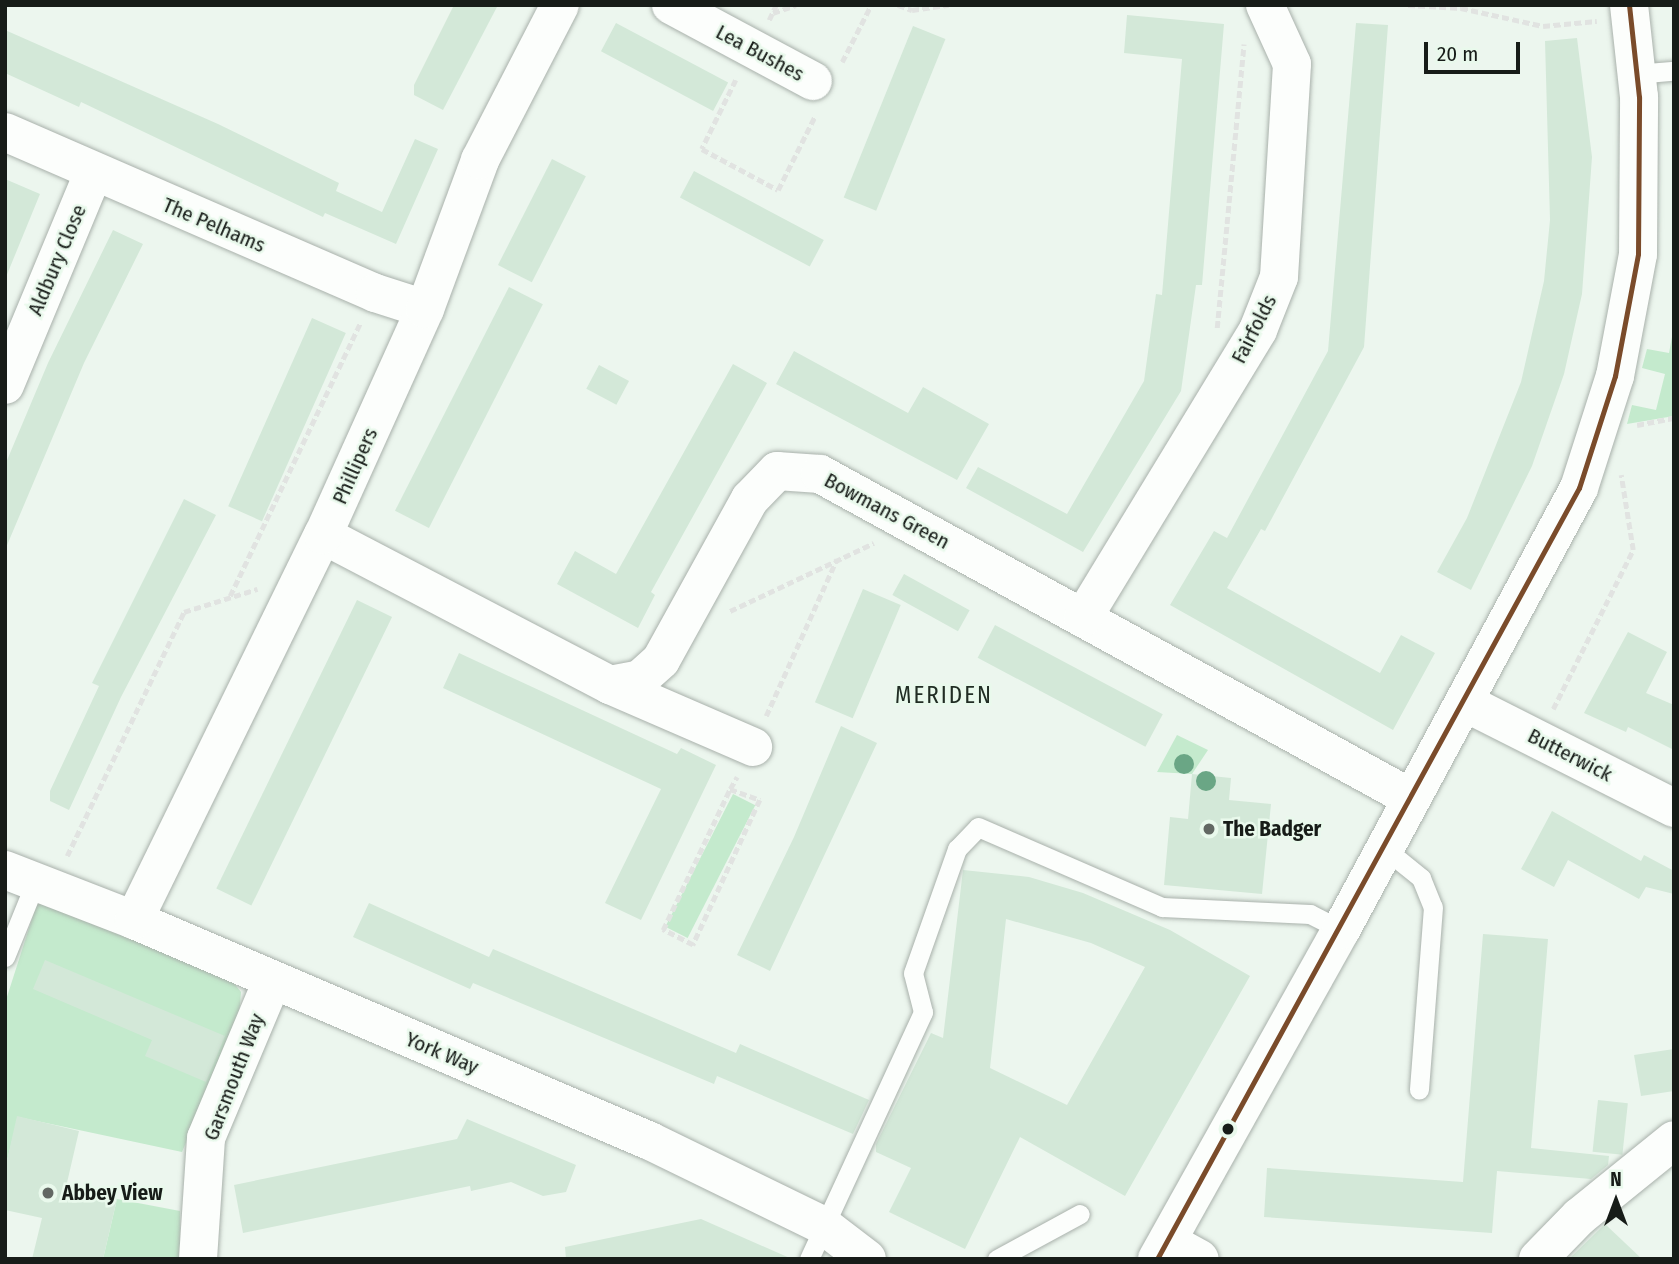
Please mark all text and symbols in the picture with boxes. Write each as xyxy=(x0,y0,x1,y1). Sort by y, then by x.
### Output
street label: Lea Bushes xyxy=(712,19,808,87)
scale bar xyxy=(1427,28,1523,72)
text: 20 m xyxy=(1437,41,1478,67)
street label: The Pelhams xyxy=(159,192,269,258)
street label: Aldbury Close xyxy=(22,201,92,319)
street label: Fairfolds xyxy=(1226,290,1282,368)
street label: Phillipers xyxy=(327,424,383,508)
street label: Bowmans Green xyxy=(820,467,954,555)
district label: MERIDEN xyxy=(896,681,992,709)
street label: Butterwick xyxy=(1524,723,1616,787)
place label: The Badger xyxy=(1223,816,1321,842)
marker: The Badger xyxy=(1201,821,1217,837)
street label: Garsmouth Way xyxy=(198,1010,270,1144)
street label: York Way xyxy=(402,1026,482,1080)
unlabelled marker xyxy=(1221,1122,1235,1136)
north arrow xyxy=(1581,1166,1651,1236)
text: N xyxy=(1610,1168,1622,1191)
place label: Abbey View xyxy=(62,1180,163,1206)
marker: Abbey View xyxy=(40,1185,56,1201)

